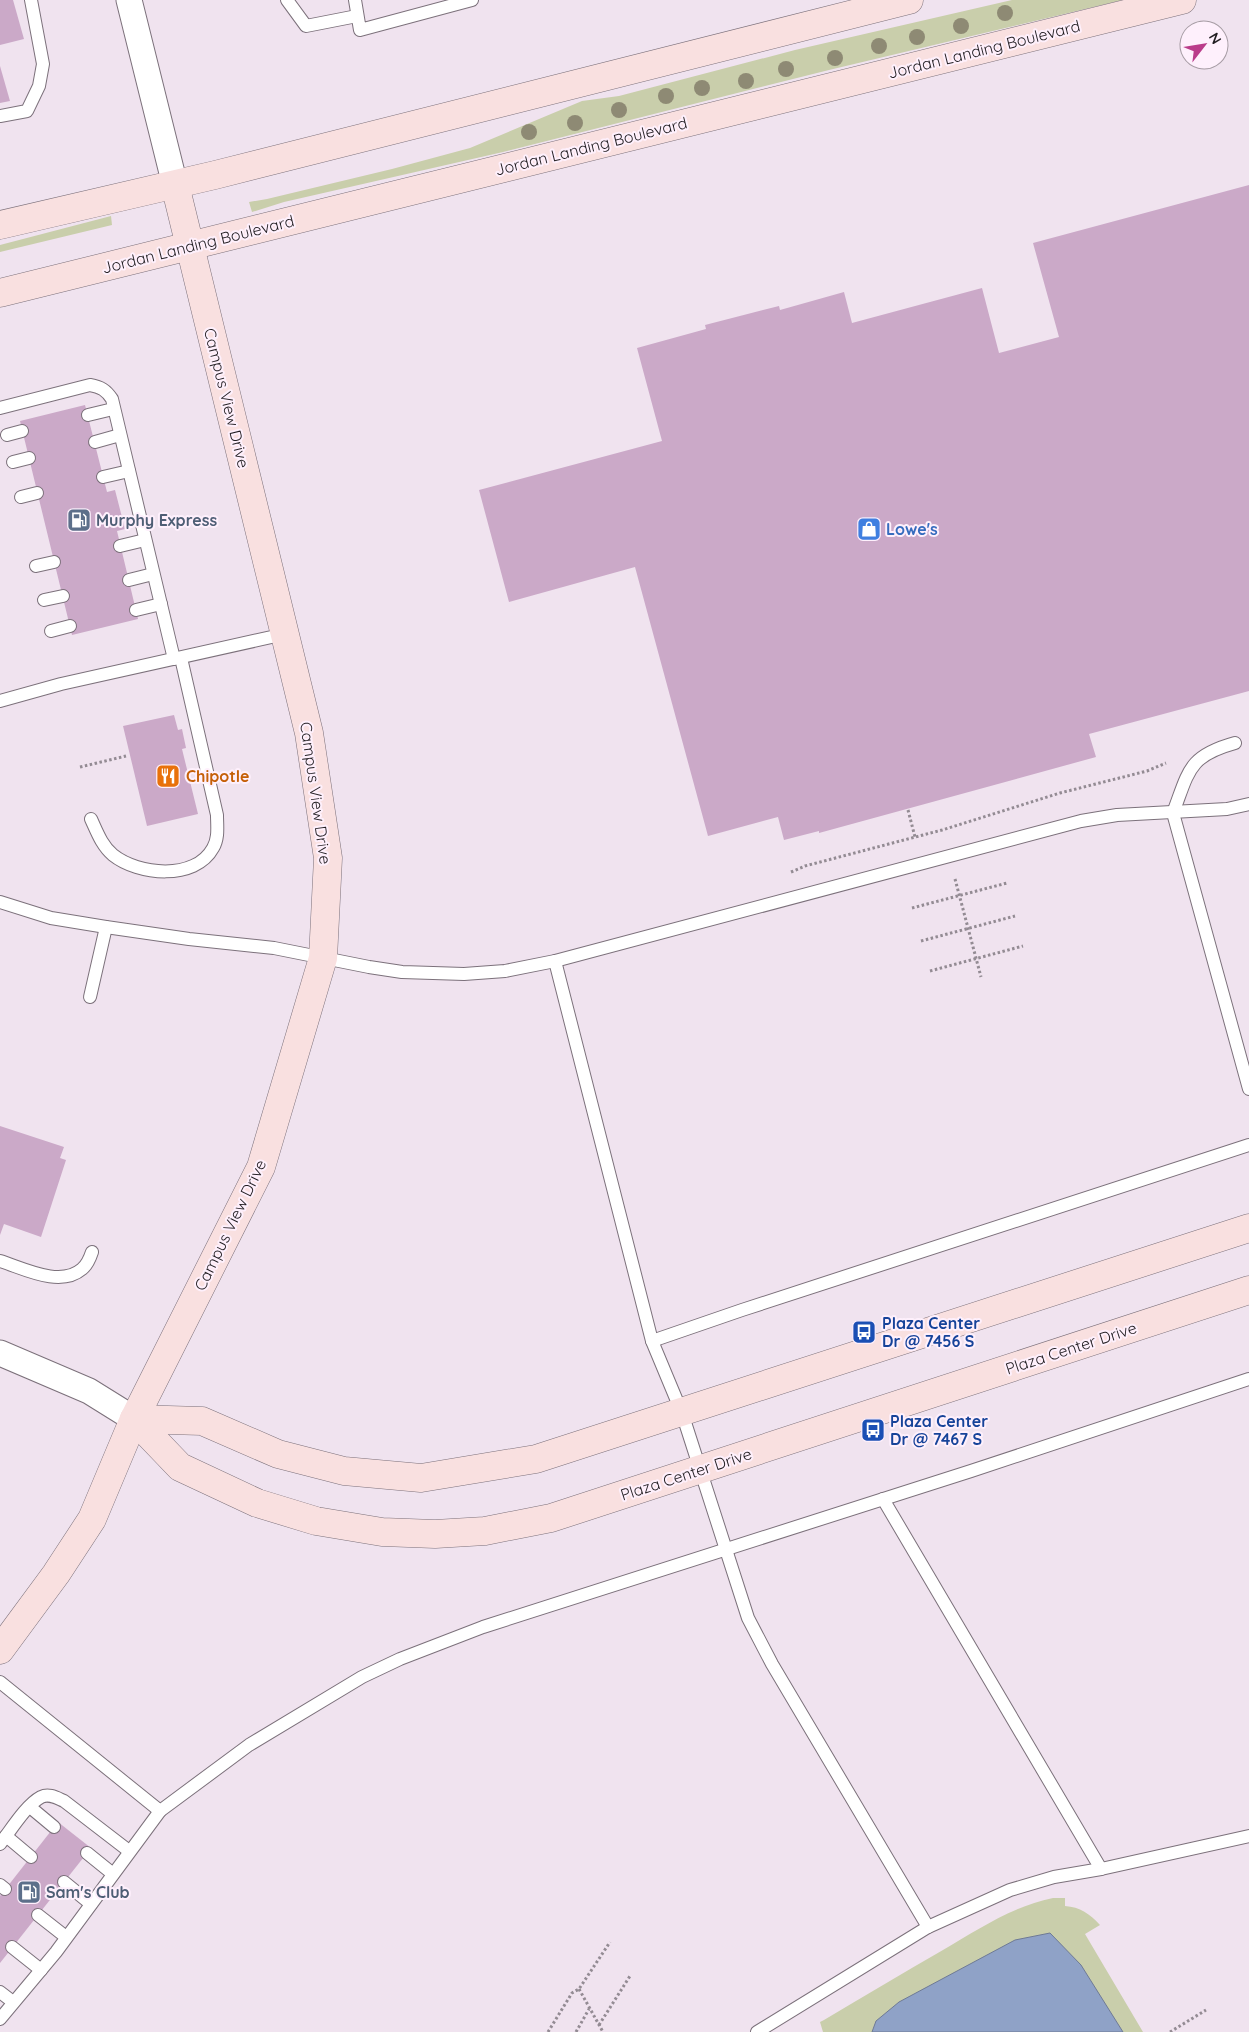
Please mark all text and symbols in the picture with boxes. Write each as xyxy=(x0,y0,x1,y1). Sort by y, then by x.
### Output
street label: Jordan Landing Boulevard xyxy=(886,15,1082,83)
north arrow xyxy=(1179,20,1229,70)
text: N xyxy=(1205,29,1226,47)
street label: Jordan Landing Boulevard xyxy=(493,112,689,180)
street label: Jordan Landing Boulevard xyxy=(100,210,296,278)
street label: Campus View Drive xyxy=(200,326,254,470)
fuel station icon: Murphy Express xyxy=(66,507,92,533)
place label: Murphy Express xyxy=(96,510,217,530)
shop icon: Lowe's xyxy=(856,516,882,542)
place label: Lowe's xyxy=(886,519,938,539)
street label: Campus View Drive xyxy=(296,721,336,865)
restaurant icon: Chipotle xyxy=(155,763,181,789)
place label: Chipotle xyxy=(186,766,249,786)
street label: Campus View Drive xyxy=(190,1156,270,1294)
place label: Plaza Center Dr @ 7456 S xyxy=(882,1313,980,1351)
street label: Plaza Center Drive xyxy=(1003,1317,1139,1379)
bus stop icon: Plaza Center Dr @ 7456 S xyxy=(851,1319,877,1345)
place label: Plaza Center Dr @ 7467 S xyxy=(890,1411,988,1449)
bus stop icon: Plaza Center Dr @ 7467 S xyxy=(860,1417,886,1443)
street label: Plaza Center Drive xyxy=(618,1443,754,1505)
fuel station icon: Sam's Club xyxy=(16,1879,42,1905)
place label: Sam's Club xyxy=(46,1882,130,1902)

